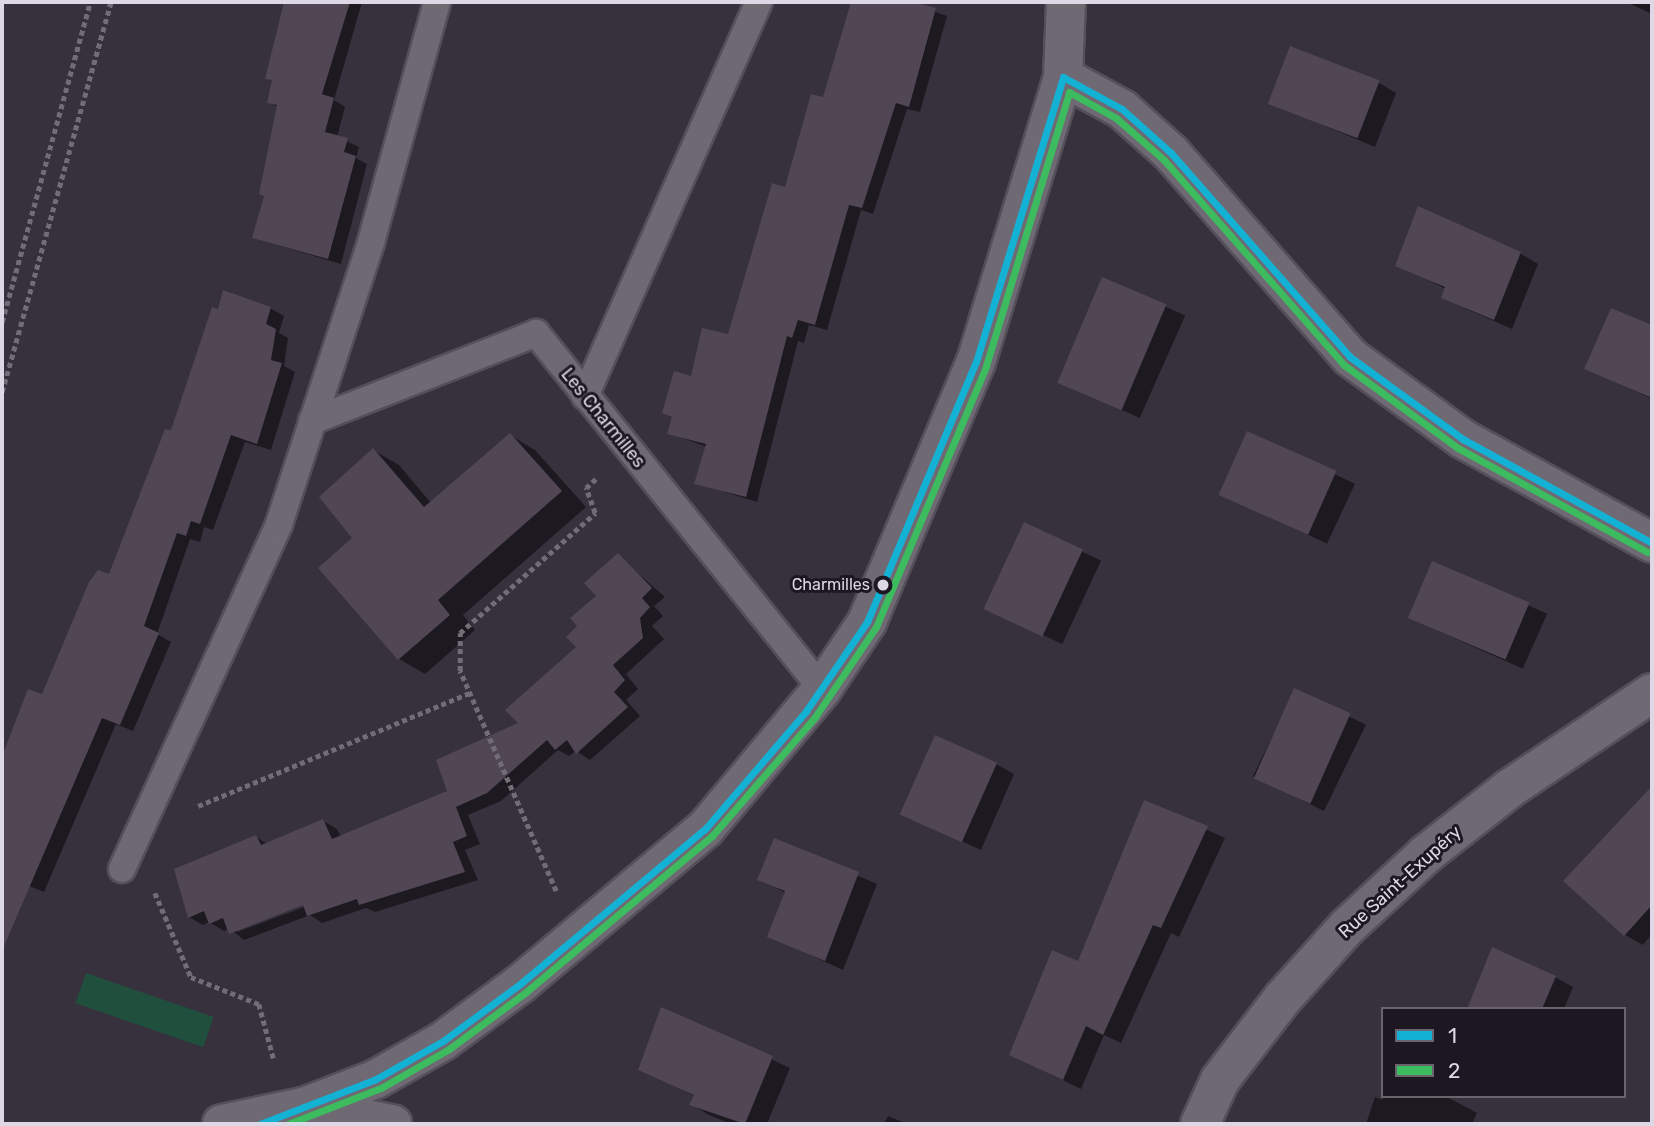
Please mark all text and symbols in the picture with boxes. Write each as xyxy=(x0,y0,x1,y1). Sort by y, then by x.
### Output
street label: Les Charmilles xyxy=(556,364,650,472)
place label: Charmilles xyxy=(792,575,870,595)
marker: Charmilles xyxy=(876,578,890,592)
street label: Rue Saint-Exupéry xyxy=(1334,821,1466,943)
legend xyxy=(1381,1007,1626,1098)
text: 1 xyxy=(1448,1023,1457,1048)
text: 2 xyxy=(1448,1058,1460,1083)

